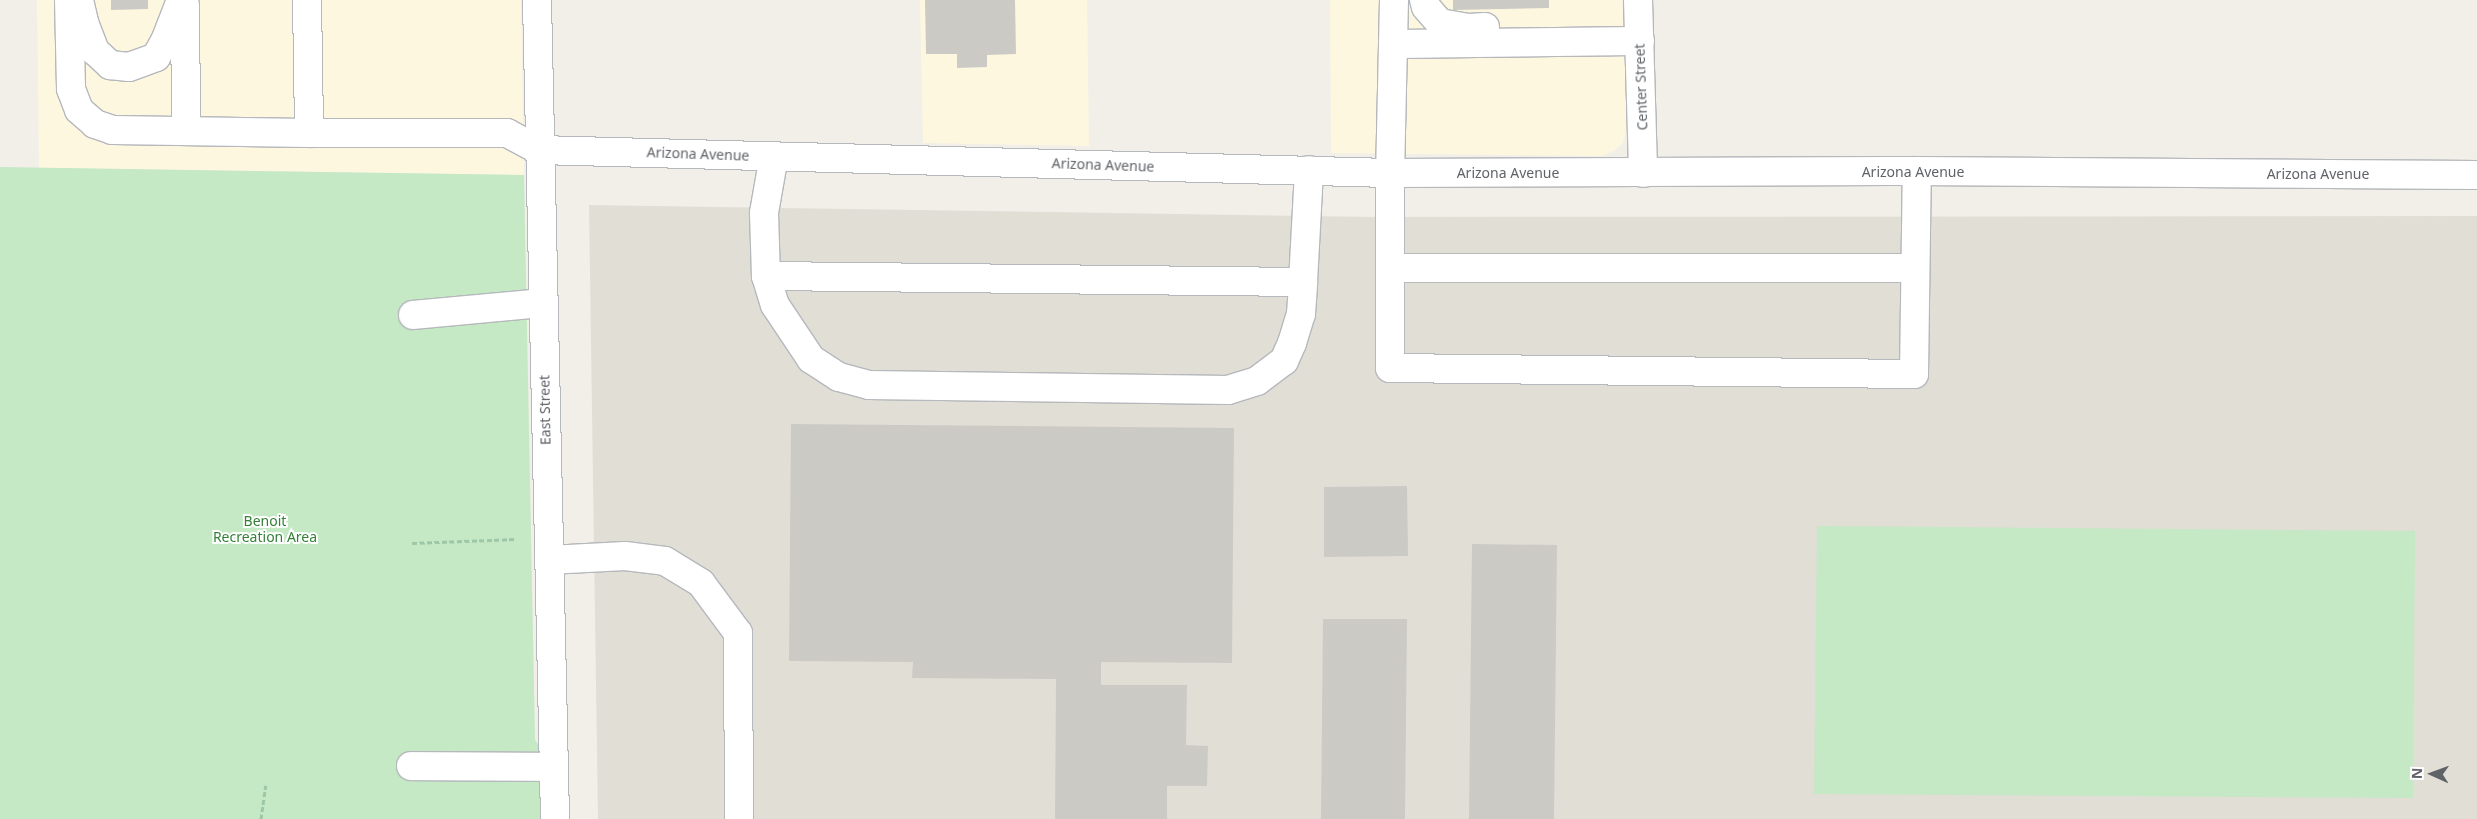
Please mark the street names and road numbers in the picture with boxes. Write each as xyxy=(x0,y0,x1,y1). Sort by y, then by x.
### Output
street label: Center Street xyxy=(1631,43,1651,131)
street label: Arizona Avenue xyxy=(646,144,750,164)
street label: Arizona Avenue xyxy=(1051,155,1155,175)
street label: Arizona Avenue xyxy=(1862,164,1964,180)
street label: Arizona Avenue xyxy=(1457,165,1559,181)
street label: Arizona Avenue xyxy=(2267,166,2369,182)
street label: East Street xyxy=(536,375,554,445)

